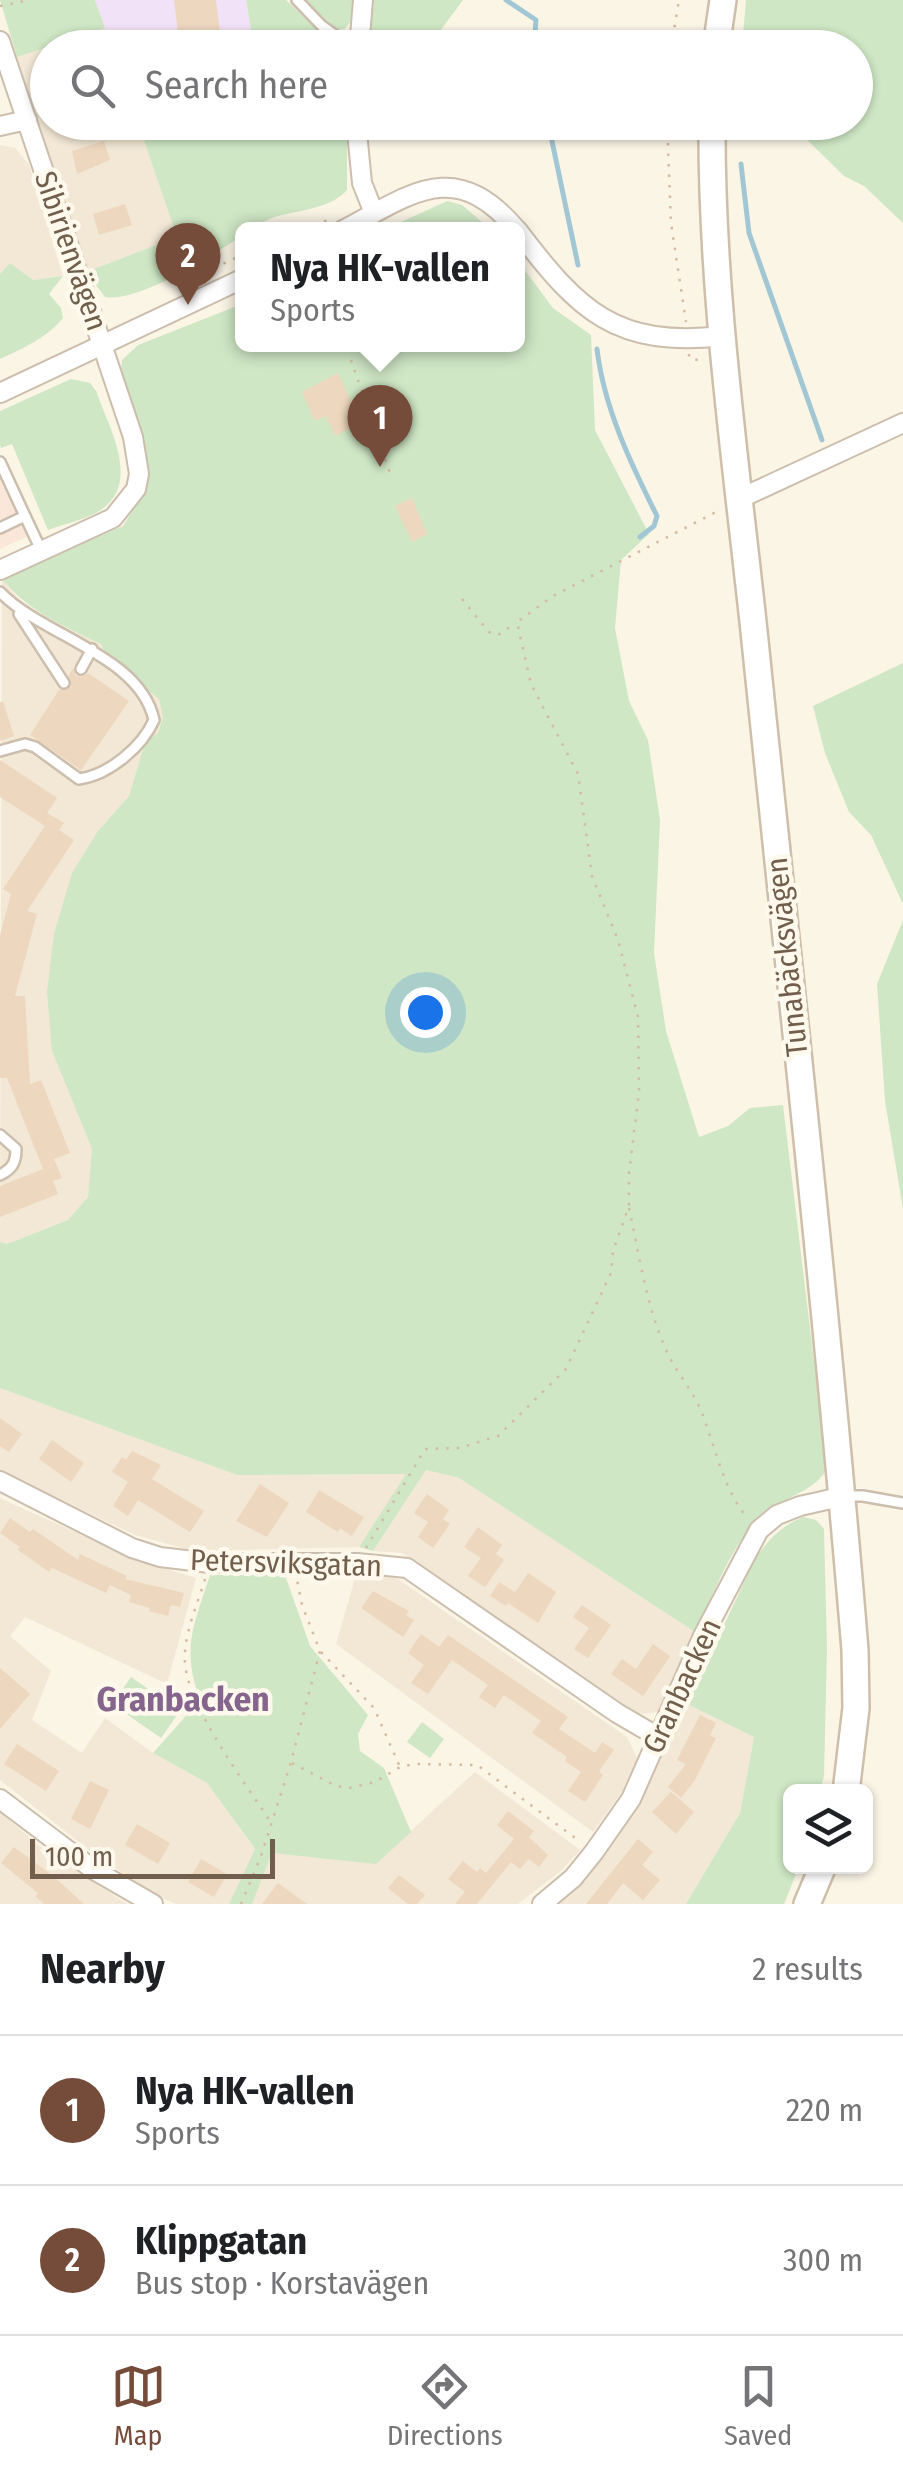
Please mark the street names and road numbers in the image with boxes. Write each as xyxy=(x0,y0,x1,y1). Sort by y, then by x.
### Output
street label: Sibirienvägen xyxy=(27,167,115,335)
street label: Tunabäcksvägen xyxy=(759,856,815,1058)
street label: Petersviksgatan xyxy=(189,1542,383,1584)
street label: Granbacken xyxy=(635,1613,729,1759)

